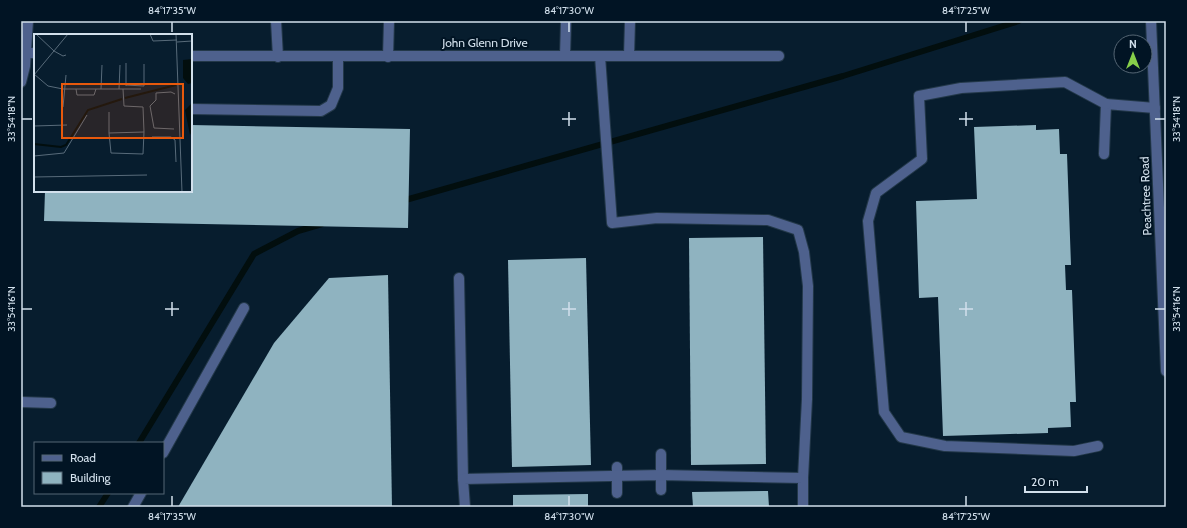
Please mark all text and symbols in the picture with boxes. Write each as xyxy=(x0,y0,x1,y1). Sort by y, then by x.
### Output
text: 84°17'35"W xyxy=(148,4,197,17)
text: 84°17'30"W xyxy=(544,4,594,17)
text: 84°17'25"W xyxy=(942,4,991,17)
inset map xyxy=(34,34,192,192)
north arrow xyxy=(1113,34,1153,74)
street label: John Glenn Drive xyxy=(441,35,528,50)
text: N xyxy=(1129,37,1137,51)
text: 33°54'18"N xyxy=(5,96,18,142)
text: 33°54'18"N xyxy=(1170,96,1183,142)
street label: Peachtree Road xyxy=(1137,156,1154,236)
text: 33°54'16"N xyxy=(5,286,18,332)
text: 33°54'16"N xyxy=(1170,286,1183,332)
legend xyxy=(34,442,164,494)
text: Road xyxy=(70,450,96,465)
scale bar xyxy=(1025,468,1087,494)
text: Building xyxy=(70,470,112,485)
text: 20 m xyxy=(1031,474,1059,489)
text: 84°17'35"W xyxy=(148,510,197,523)
text: 84°17'30"W xyxy=(544,510,594,523)
text: 84°17'25"W xyxy=(942,510,991,523)

